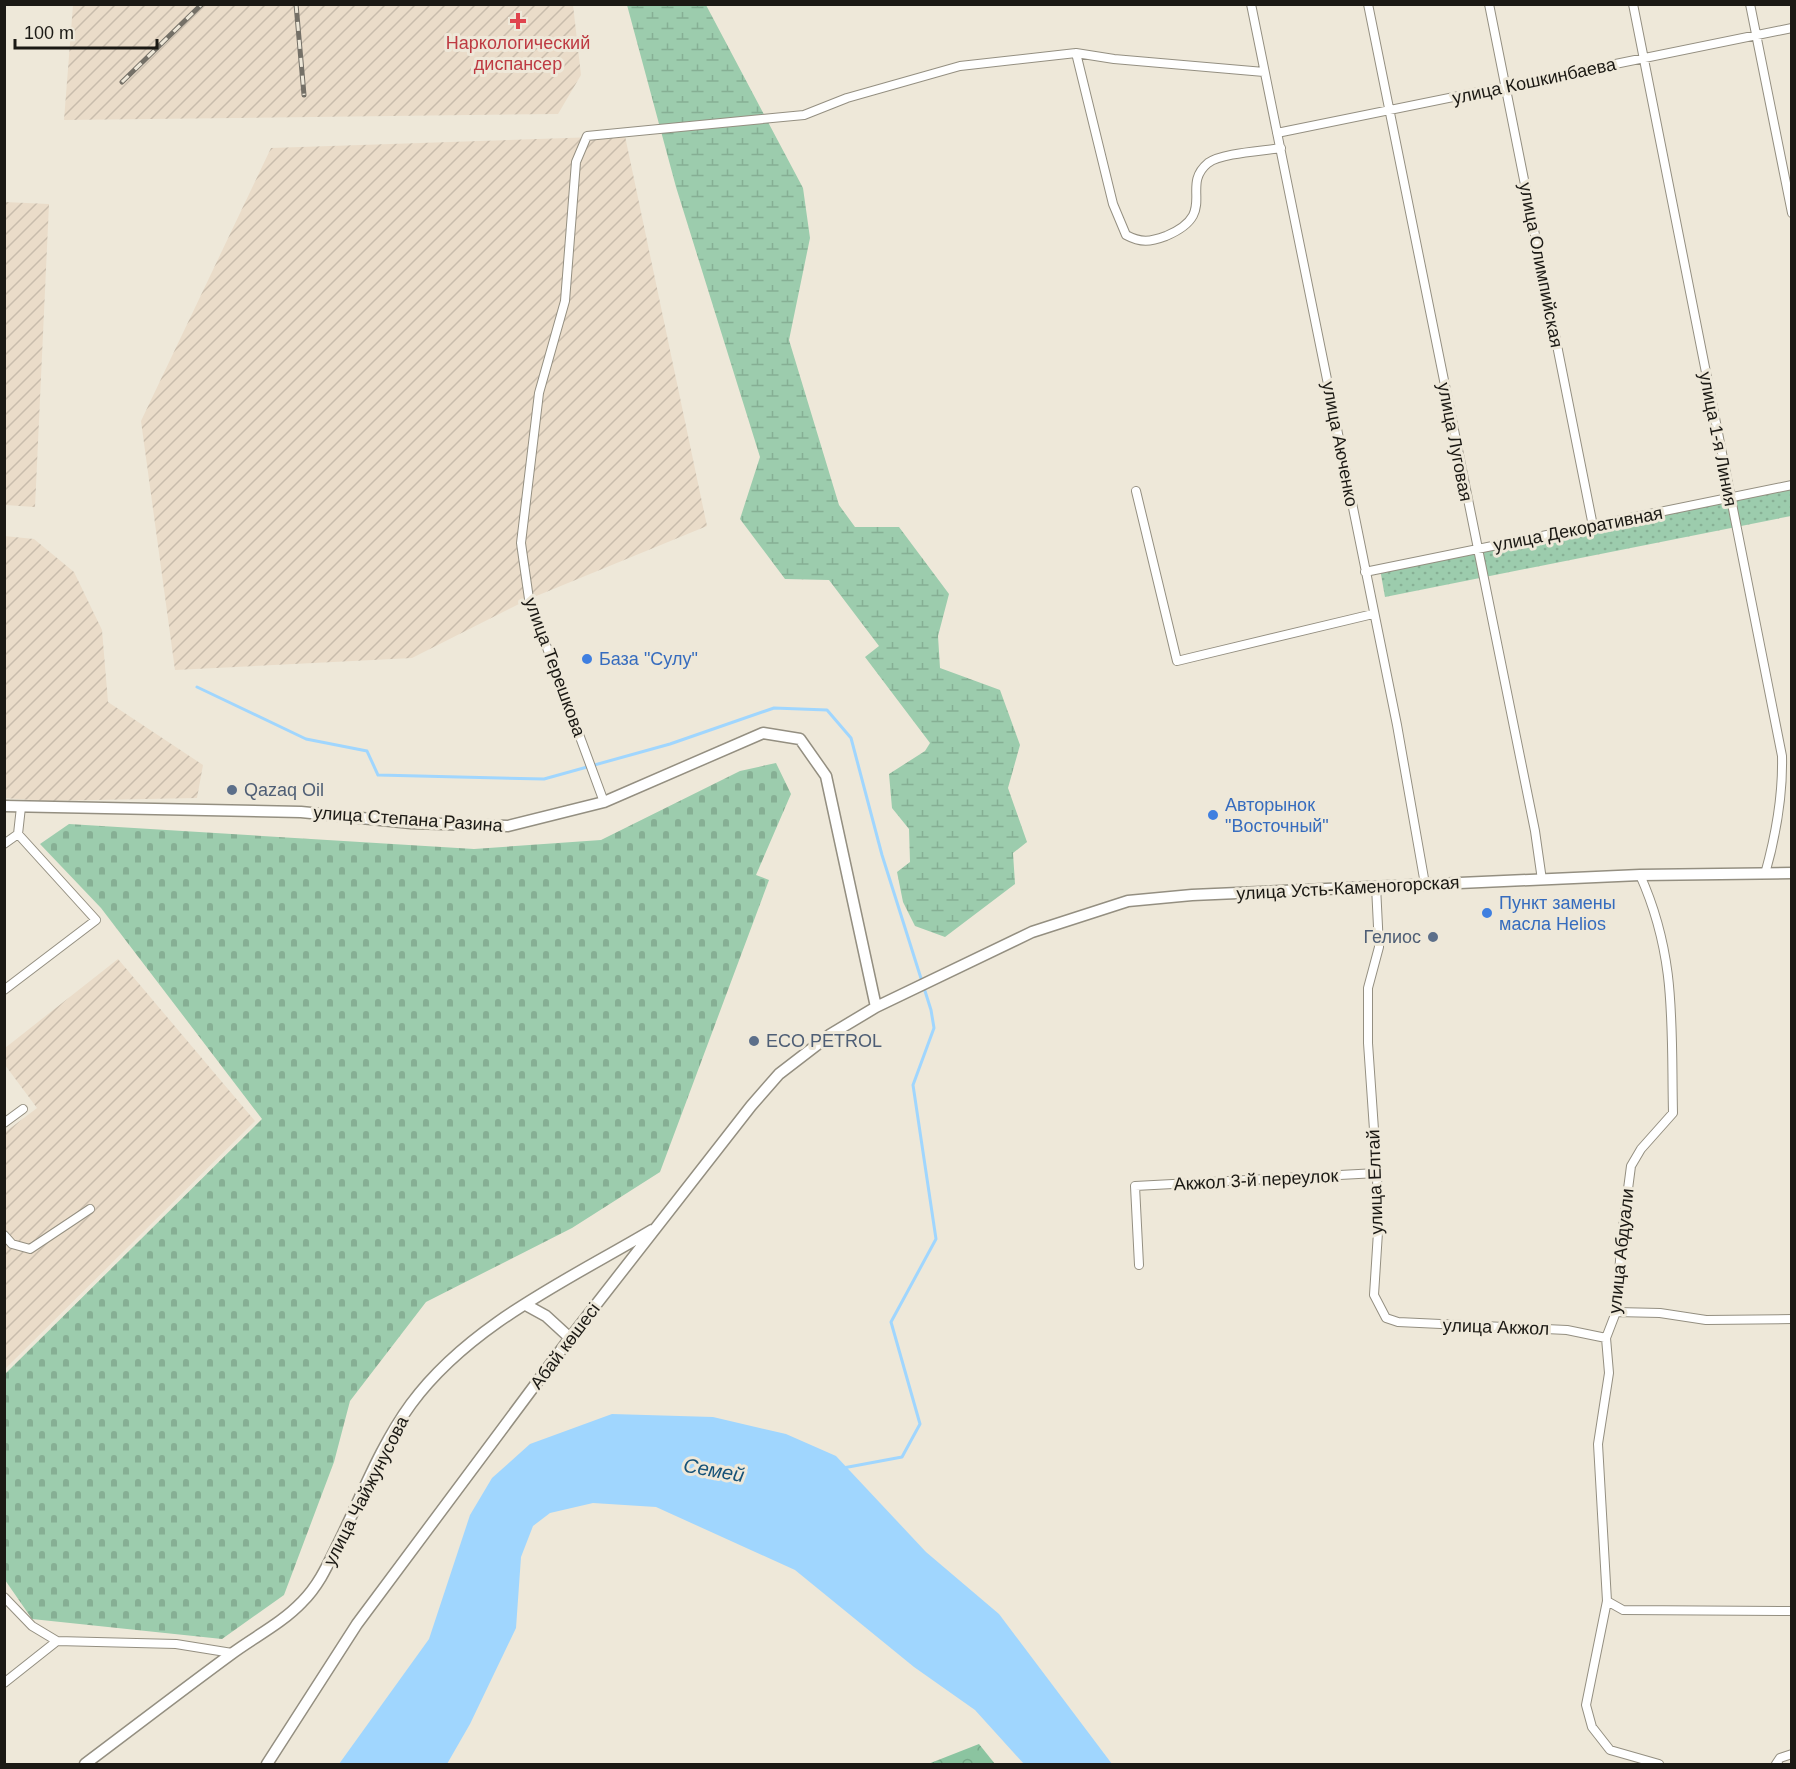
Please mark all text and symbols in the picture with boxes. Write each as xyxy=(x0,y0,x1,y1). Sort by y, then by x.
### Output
scale bar xyxy=(15,12,158,50)
marker: Наркологический диспансер xyxy=(509,12,527,30)
text: 100 m xyxy=(24,23,74,43)
place label: Наркологический диспансер xyxy=(446,33,590,74)
street label: улица Кошкинбаева xyxy=(1450,54,1619,108)
street label: улица Олимпийская xyxy=(1515,181,1567,349)
street label: улица 1-я Линия xyxy=(1695,370,1741,508)
street label: улица Аюченко xyxy=(1318,380,1362,508)
street label: улица Луговая xyxy=(1434,381,1476,503)
street label: улица Декоративная xyxy=(1492,503,1664,555)
street label: улица Терешкова xyxy=(521,595,590,740)
place label: База "Сулу" xyxy=(599,649,698,669)
marker: База "Сулу" xyxy=(580,652,594,666)
place label: Qazaq Oil xyxy=(244,780,324,800)
marker: Qazaq Oil xyxy=(225,783,239,797)
place label: Авторынок "Восточный" xyxy=(1225,795,1329,836)
street label: улица Степана Разина xyxy=(313,802,504,836)
marker: Авторынок "Восточный" xyxy=(1206,808,1220,822)
street label: улица Усть-Каменогорская xyxy=(1236,872,1460,904)
place label: Пункт замены масла Helios xyxy=(1499,893,1616,934)
marker: Пункт замены масла Helios xyxy=(1480,906,1494,920)
place label: Гелиос xyxy=(1363,927,1421,947)
marker: Гелиос xyxy=(1426,930,1440,944)
place label: ECO PETROL xyxy=(766,1031,882,1051)
marker: ECO PETROL xyxy=(747,1034,761,1048)
street label: улица Елтай xyxy=(1363,1129,1387,1235)
street label: Акжол 3-й переулок xyxy=(1173,1166,1339,1194)
street label: улица Абдуали xyxy=(1604,1187,1638,1315)
street label: Абай көшесі xyxy=(526,1299,604,1393)
street label: улица Акжол xyxy=(1442,1315,1550,1339)
street label: улица Чайжунусова xyxy=(320,1412,413,1569)
water label: Семей xyxy=(682,1454,746,1486)

